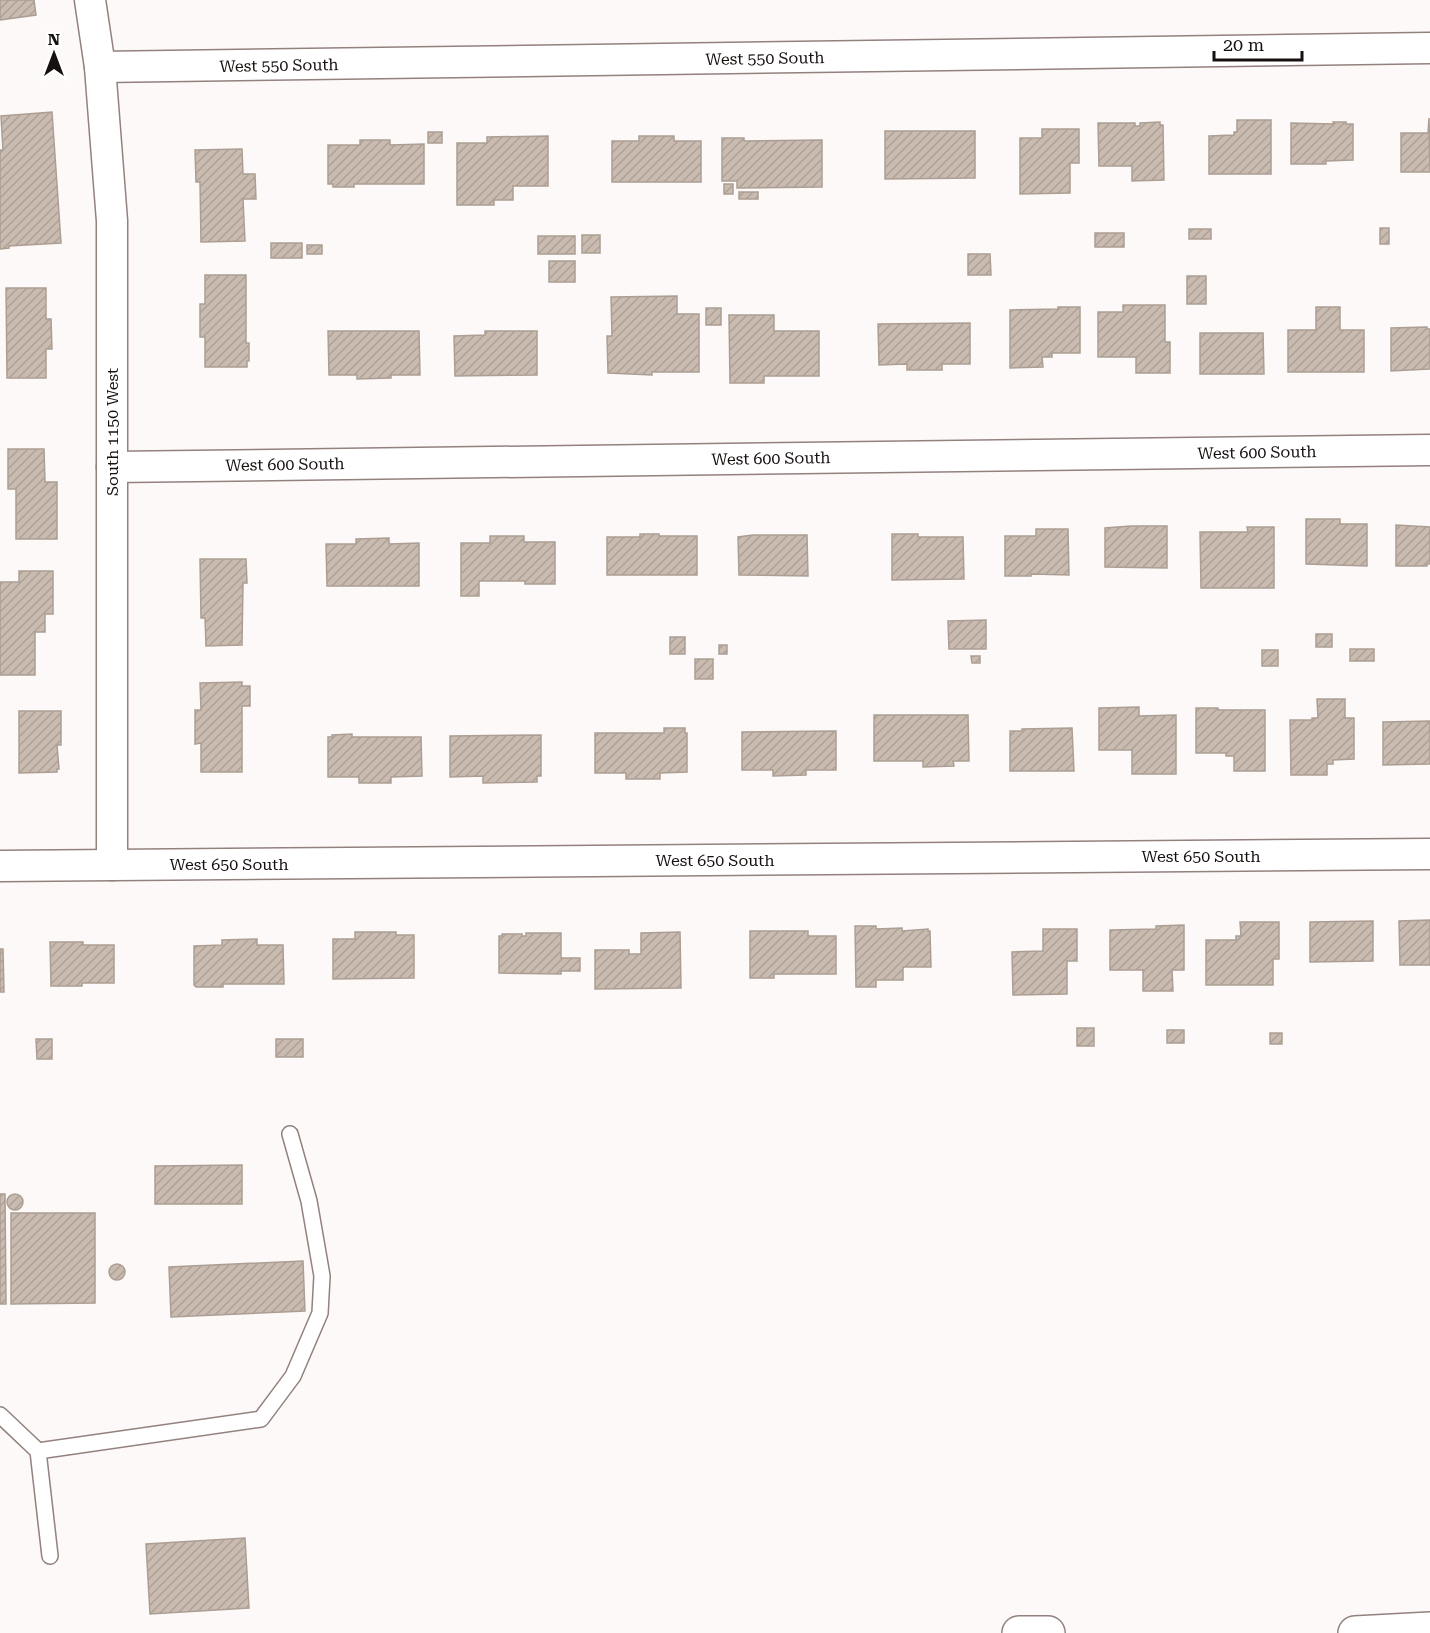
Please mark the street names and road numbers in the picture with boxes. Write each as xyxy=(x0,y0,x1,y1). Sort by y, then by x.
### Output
street label: West 550 South xyxy=(705,48,825,69)
street label: West 550 South xyxy=(219,55,339,76)
street label: South 1150 West xyxy=(103,368,122,496)
street label: West 600 South xyxy=(1197,442,1317,463)
street label: West 600 South xyxy=(711,448,831,469)
street label: West 600 South xyxy=(225,454,345,475)
street label: West 650 South xyxy=(1141,847,1261,866)
street label: West 650 South xyxy=(655,851,775,870)
street label: West 650 South xyxy=(169,855,289,874)

